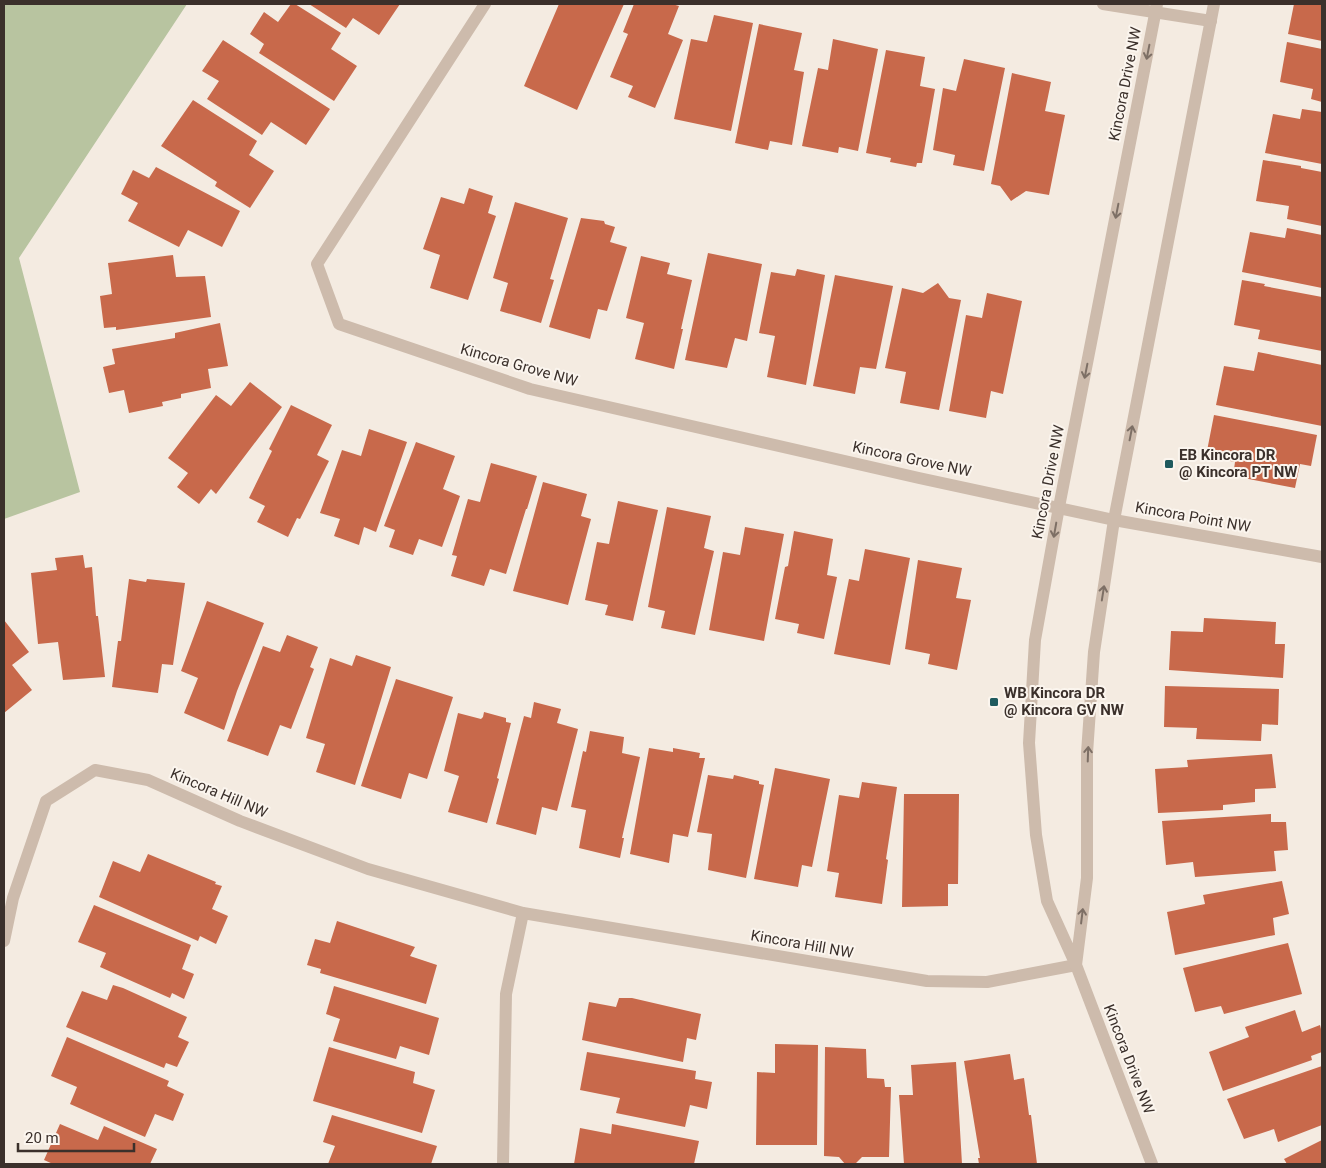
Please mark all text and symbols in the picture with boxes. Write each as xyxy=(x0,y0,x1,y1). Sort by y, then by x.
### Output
street label: Kincora Drive NW xyxy=(1105,25,1145,143)
one-way arrow xyxy=(1142,43,1152,59)
one-way arrow xyxy=(1111,203,1121,219)
street label: Kincora Grove NW xyxy=(458,340,580,390)
one-way arrow xyxy=(1081,362,1090,378)
street label: Kincora Drive NW xyxy=(1028,423,1068,541)
one-way arrow xyxy=(1127,425,1136,441)
street label: Kincora Grove NW xyxy=(851,438,973,480)
place label: EB Kincora DR @ Kincora PT NW xyxy=(1179,446,1297,481)
marker: EB Kincora DR @ Kincora PT NW xyxy=(1163,458,1175,470)
street label: Kincora Point NW xyxy=(1134,498,1252,536)
one-way arrow xyxy=(1050,522,1060,538)
one-way arrow xyxy=(1098,585,1108,601)
place label: WB Kincora DR @ Kincora GV NW xyxy=(1004,684,1124,719)
marker: WB Kincora DR @ Kincora GV NW xyxy=(988,696,1000,708)
one-way arrow xyxy=(1083,746,1092,762)
street label: Kincora Hill NW xyxy=(168,764,270,822)
one-way arrow xyxy=(1077,909,1087,925)
street label: Kincora Hill NW xyxy=(749,926,855,962)
street label: Kincora Drive NW xyxy=(1100,1002,1158,1116)
scale bar xyxy=(18,1120,134,1152)
text: 20 m xyxy=(25,1129,59,1147)

